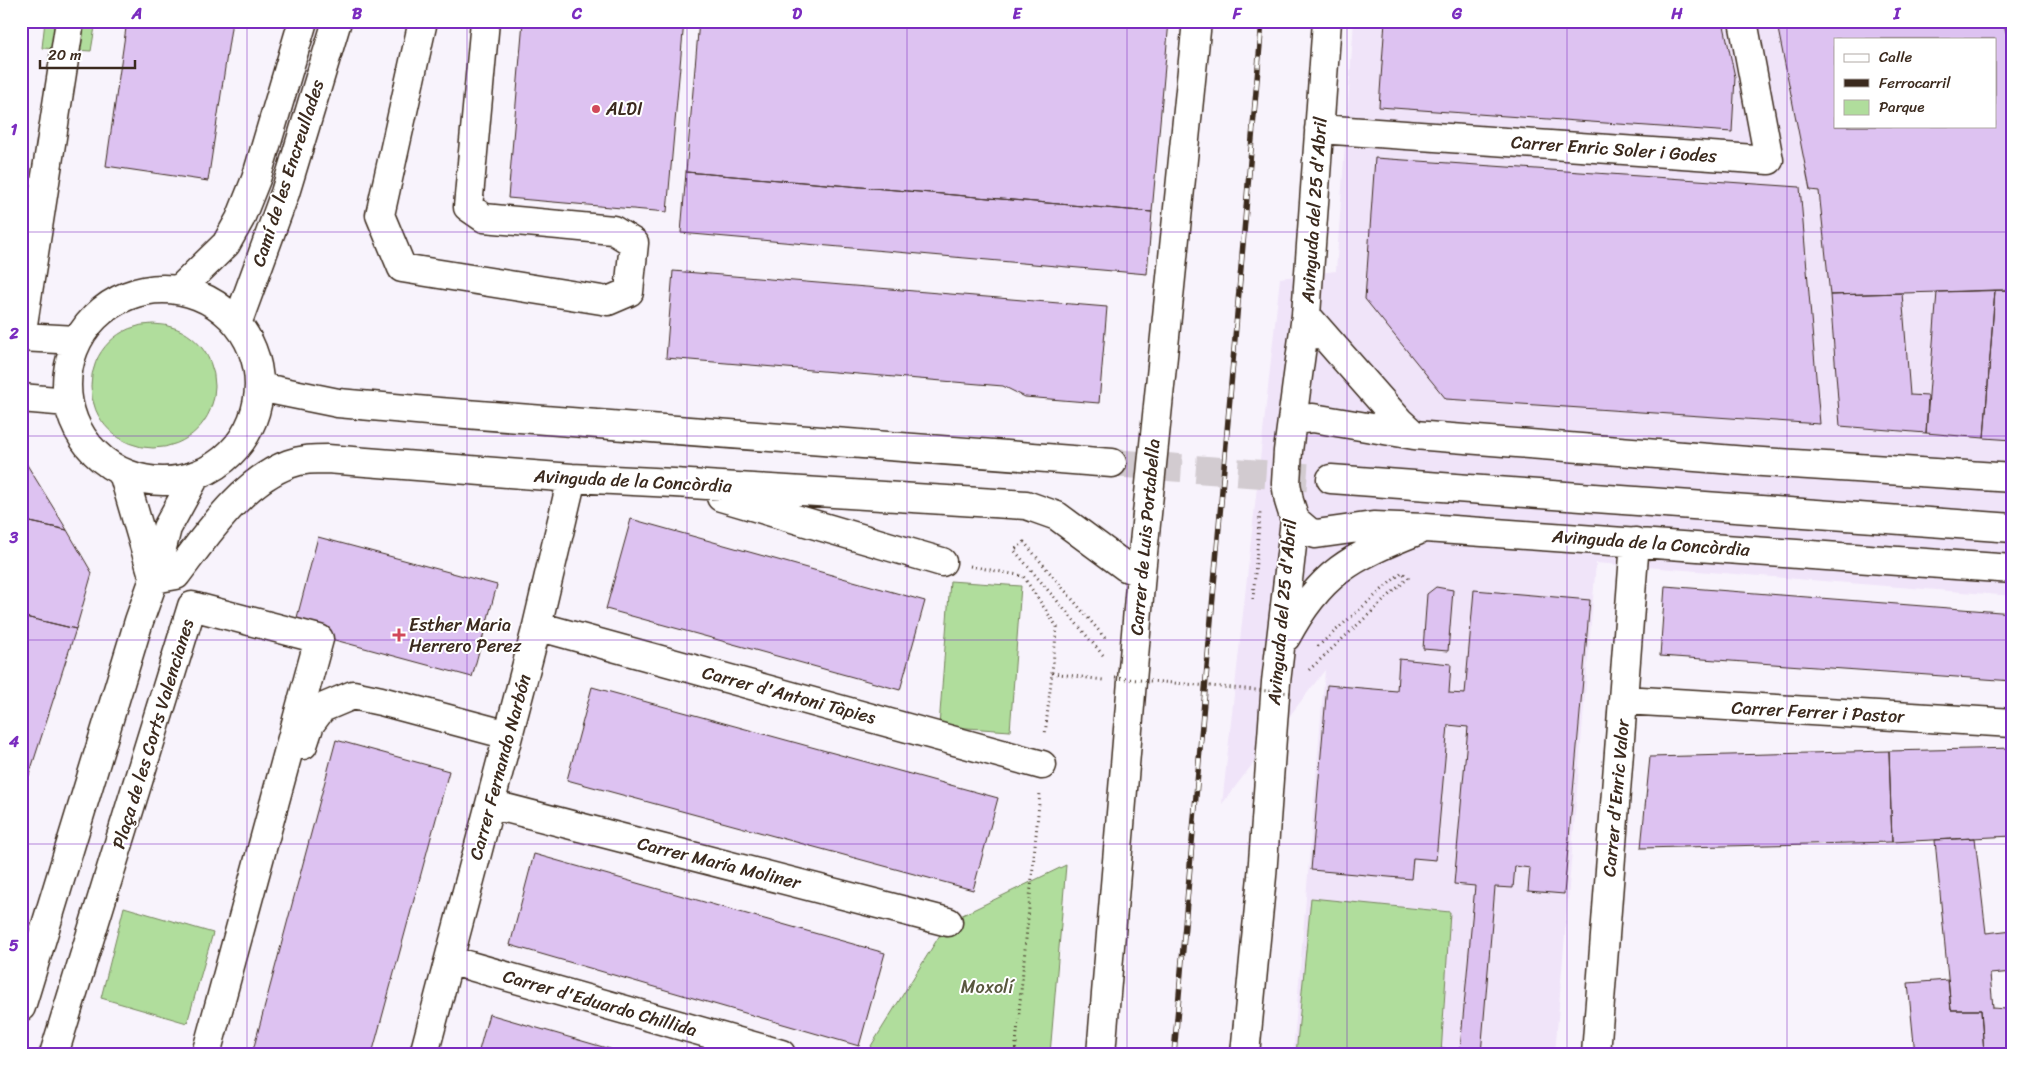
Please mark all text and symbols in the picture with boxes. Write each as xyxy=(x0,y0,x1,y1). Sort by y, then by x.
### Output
text: A xyxy=(131,0,142,28)
text: B xyxy=(352,0,363,28)
text: C xyxy=(571,0,583,28)
text: D xyxy=(792,0,802,28)
text: E xyxy=(1013,0,1023,28)
text: F xyxy=(1232,0,1243,28)
text: G xyxy=(1451,0,1463,28)
text: H xyxy=(1670,0,1683,28)
text: I xyxy=(1893,0,1902,28)
scale bar xyxy=(40,38,135,70)
legend xyxy=(1834,38,1996,128)
text: 20 m xyxy=(48,42,82,68)
text: Calle xyxy=(1879,44,1912,70)
text: Ferrocarril xyxy=(1879,70,1951,96)
street label: Camí de les Encreullades xyxy=(243,75,334,271)
place label: ALDI xyxy=(605,93,643,125)
text: Parque xyxy=(1879,94,1924,120)
marker: ALDI xyxy=(590,103,602,115)
text: 1 xyxy=(11,115,18,144)
street label: Avinguda del 25 d'Abril xyxy=(1291,115,1337,305)
street label: Carrer Enric Soler i Godes xyxy=(1510,126,1719,172)
text: 2 xyxy=(8,319,19,348)
street label: Carrer de Luis Portabella xyxy=(1120,437,1170,637)
street label: Avinguda de la Concòrdia xyxy=(532,460,734,502)
street label: Avinguda del 25 d'Abril xyxy=(1258,517,1306,707)
street label: Avinguda de la Concòrdia xyxy=(1550,520,1752,566)
text: 3 xyxy=(9,523,19,552)
place label: Esther Maria Herrero Perez xyxy=(409,609,522,662)
street label: Plaça de les Corts Valencianes xyxy=(103,614,203,853)
marker: Esther Maria Herrero Perez xyxy=(393,629,405,641)
street label: Carrer d'Antoni Tàpies xyxy=(699,656,880,734)
street label: Carrer Fernando Narbón xyxy=(460,670,540,864)
street label: Carrer Ferrer i Pastor xyxy=(1731,691,1907,733)
street label: Carrer d'Enric Valor xyxy=(1593,716,1639,878)
text: 4 xyxy=(8,727,19,756)
street label: Carrer María Moliner xyxy=(634,827,806,899)
text: 5 xyxy=(9,931,19,960)
street label: Carrer d'Eduardo Chillida xyxy=(499,960,701,1046)
park label: Moxolí xyxy=(961,971,1015,1003)

